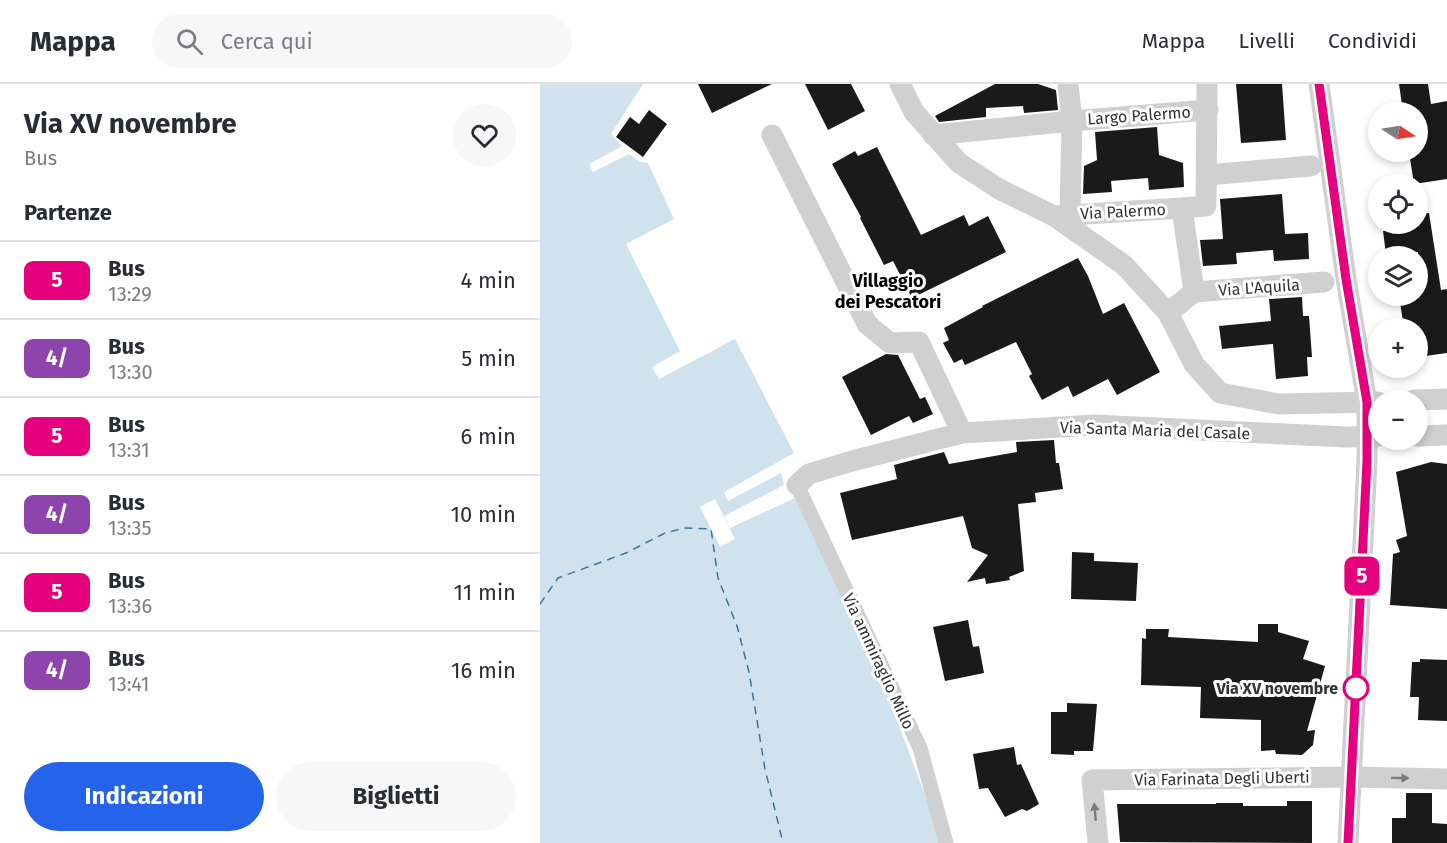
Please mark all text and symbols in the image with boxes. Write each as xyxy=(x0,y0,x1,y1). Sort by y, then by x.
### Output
search box xyxy=(152,14,572,68)
text: Mappa xyxy=(30,25,116,58)
icon: search xyxy=(173,25,206,58)
text: Cerca qui xyxy=(221,28,313,55)
text: Mappa xyxy=(1142,28,1206,54)
text: Livelli xyxy=(1239,28,1295,54)
text: Condividi xyxy=(1328,28,1417,54)
street label: Largo Palermo xyxy=(1087,102,1191,129)
north arrow xyxy=(1368,102,1428,162)
map controls xyxy=(1368,102,1428,450)
button: heart xyxy=(453,104,516,167)
text: Via XV novembre xyxy=(24,107,237,140)
text: Bus xyxy=(24,146,57,170)
button: locate xyxy=(1368,174,1428,234)
text: Partenze xyxy=(24,199,112,226)
street label: Via Palermo xyxy=(1080,200,1166,223)
button: layers xyxy=(1368,246,1428,306)
text: Bus xyxy=(108,255,145,282)
text: 5 xyxy=(51,267,63,293)
text: 4 min xyxy=(461,267,516,294)
district label: Villaggio dei Pescatori xyxy=(835,270,941,313)
street label: Via L'Aquila xyxy=(1218,275,1300,300)
text: 13:29 xyxy=(108,282,152,306)
button: + xyxy=(1368,318,1428,378)
text: Bus xyxy=(108,333,145,360)
text: 4/ xyxy=(46,345,68,371)
text: 5 min xyxy=(461,345,516,372)
text: 13:30 xyxy=(108,360,153,384)
button: − xyxy=(1368,390,1428,450)
text: Bus xyxy=(108,411,145,438)
street label: Via Santa Maria del Casale xyxy=(1060,418,1250,443)
text: 5 xyxy=(51,423,63,449)
text: 6 min xyxy=(460,423,516,450)
text: 13:31 xyxy=(108,438,150,462)
text: Bus xyxy=(108,489,145,516)
text: 4/ xyxy=(46,501,68,527)
text: 10 min xyxy=(450,501,516,528)
text: 13:35 xyxy=(108,516,152,540)
line badge: 5 xyxy=(1342,556,1382,596)
text: 5 xyxy=(1356,563,1368,589)
text: Bus xyxy=(108,567,145,594)
text: 5 xyxy=(51,579,63,605)
text: 11 min xyxy=(453,579,516,606)
street label: Via ammiraglio Millo xyxy=(839,590,918,732)
text: 13:36 xyxy=(108,594,152,618)
text: Bus xyxy=(108,645,145,672)
text: 4/ xyxy=(46,657,68,683)
text: 16 min xyxy=(451,657,516,684)
text: 13:41 xyxy=(108,672,149,696)
marker: Via XV novembre xyxy=(1343,675,1369,701)
place label: Via XV novembre xyxy=(1215,679,1338,698)
button: Indicazioni xyxy=(24,762,264,831)
button: Biglietti xyxy=(276,762,516,831)
street label: Via Farinata Degli Uberti xyxy=(1134,767,1310,790)
one-way arrow xyxy=(1390,773,1409,783)
one-way arrow xyxy=(1090,802,1100,821)

